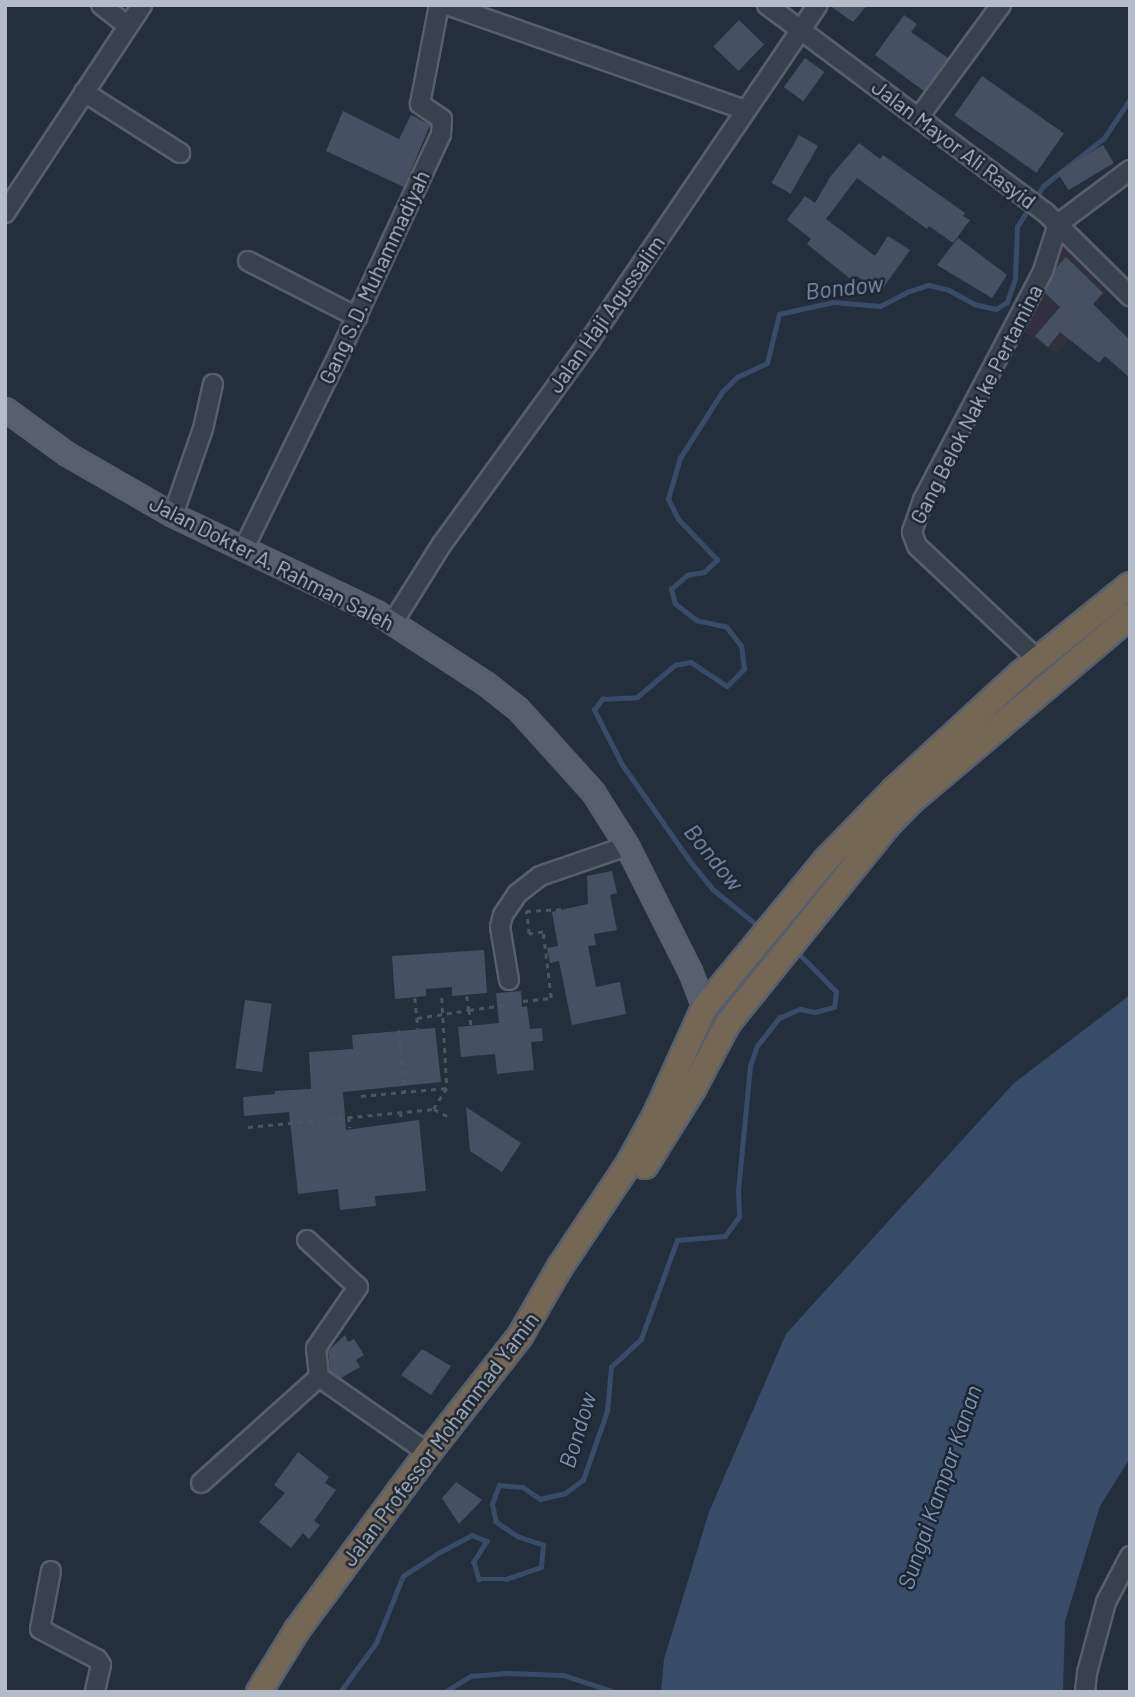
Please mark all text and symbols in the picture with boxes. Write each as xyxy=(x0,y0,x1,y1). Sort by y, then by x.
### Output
street label: Jalan Mayor Ali Rasyid xyxy=(867,74,1041,214)
street label: Gang S.D. Muhammadiyah xyxy=(313,166,435,388)
street label: Jalan Haji Agussalim xyxy=(542,231,670,397)
water label: Bondow xyxy=(804,269,884,305)
street label: Gang Belok Nak ke Pertamina xyxy=(905,280,1047,528)
street label: Jalan Dokter A. Rahman Saleh xyxy=(146,490,398,636)
water label: Bondow xyxy=(679,818,749,896)
street label: Jalan Professor Mohammad Yamin xyxy=(336,1307,544,1571)
water label: Sungai Kampar Kanan xyxy=(891,1381,987,1593)
water label: Bondow xyxy=(552,1389,602,1471)

